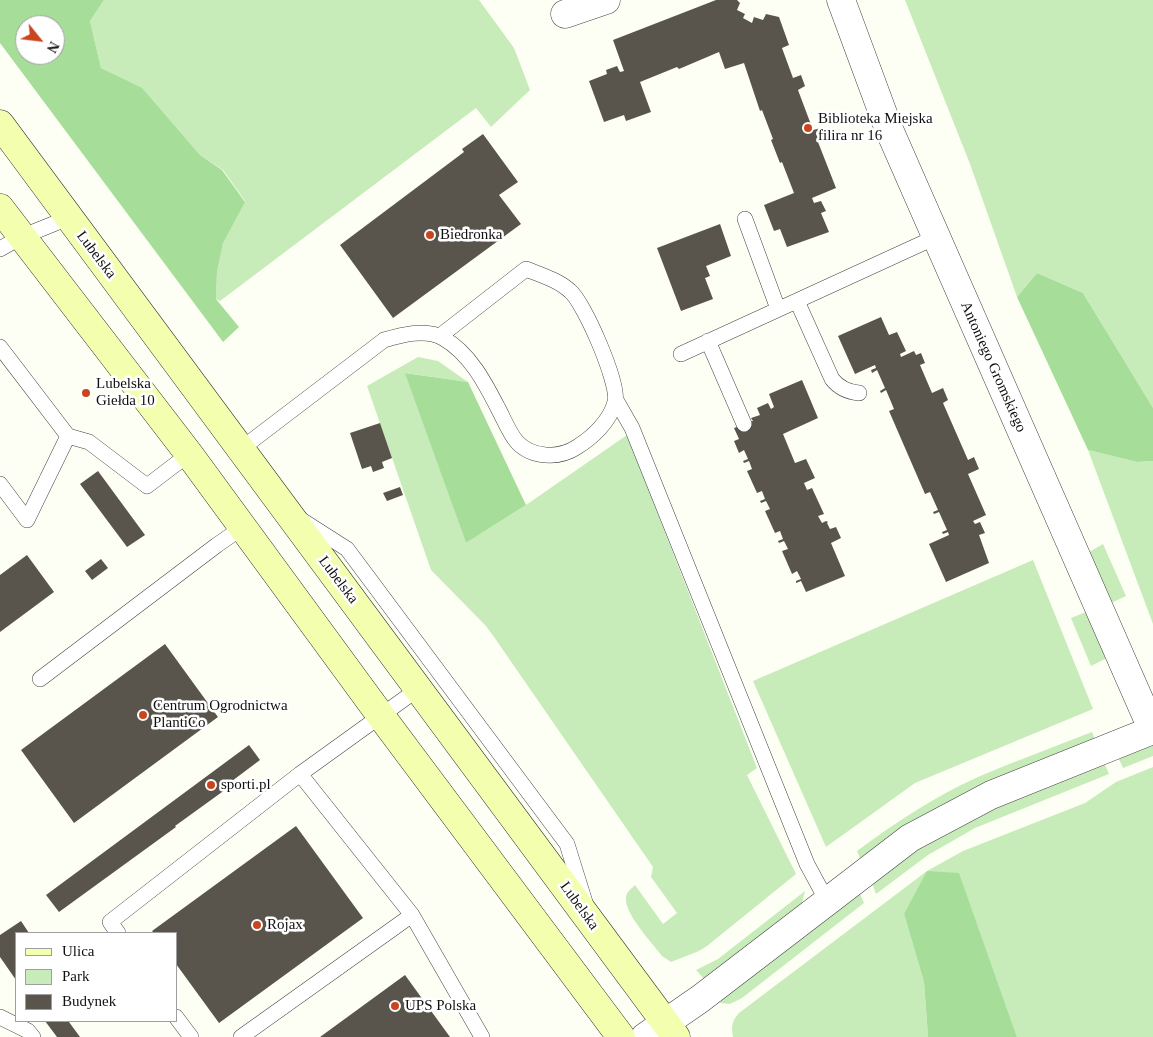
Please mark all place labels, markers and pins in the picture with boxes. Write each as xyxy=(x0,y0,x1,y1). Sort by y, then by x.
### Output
place label: Biblioteka Miejska filira nr 16 xyxy=(818,110,933,145)
marker: Biblioteka Miejska filira nr 16 xyxy=(802,122,814,134)
place label: Biedronka xyxy=(440,226,502,244)
marker: Biedronka xyxy=(424,229,436,241)
place label: Lubelska Giełda 10 xyxy=(96,375,155,410)
marker: Lubelska Giełda 10 xyxy=(80,387,92,399)
place label: Centrum Ogrodnictwa PlantiCo xyxy=(153,697,288,732)
marker: Centrum Ogrodnictwa PlantiCo xyxy=(137,709,149,721)
place label: sporti.pl xyxy=(221,776,271,794)
marker: sporti.pl xyxy=(205,779,217,791)
place label: Rojax xyxy=(267,916,303,934)
marker: Rojax xyxy=(251,919,263,931)
place label: UPS Polska xyxy=(405,997,476,1015)
marker: UPS Polska xyxy=(389,1000,401,1012)

